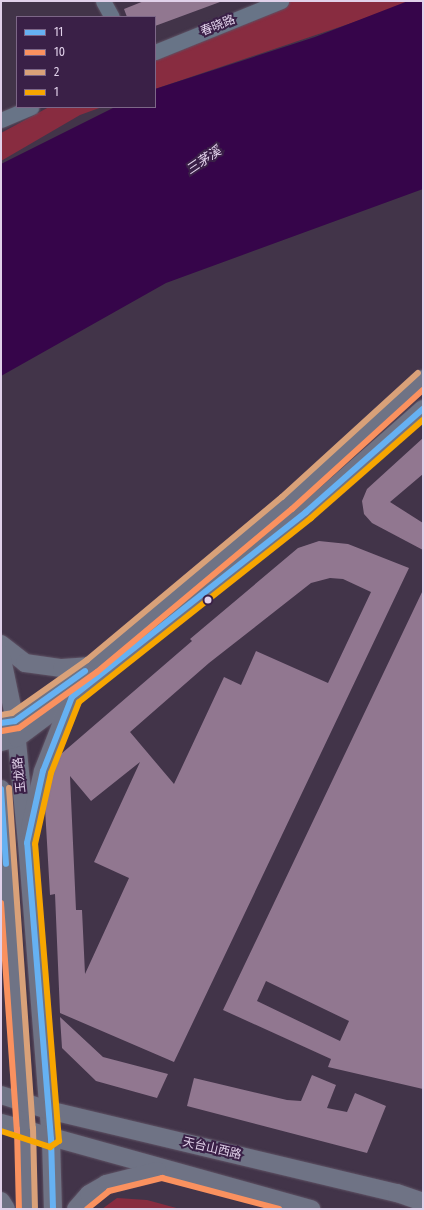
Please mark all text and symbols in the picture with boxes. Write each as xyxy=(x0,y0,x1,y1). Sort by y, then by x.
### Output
street label: 春晓路 xyxy=(199,13,237,39)
legend xyxy=(16,16,156,108)
text: 11 xyxy=(54,25,63,39)
text: 10 xyxy=(54,45,65,59)
text: 2 xyxy=(54,65,59,79)
text: 1 xyxy=(54,85,59,99)
water label: 三茅溪 xyxy=(183,144,225,178)
unlabelled marker xyxy=(203,595,213,605)
street label: 玉龙路 xyxy=(11,756,29,794)
street label: 天台山西路 xyxy=(181,1135,243,1163)

